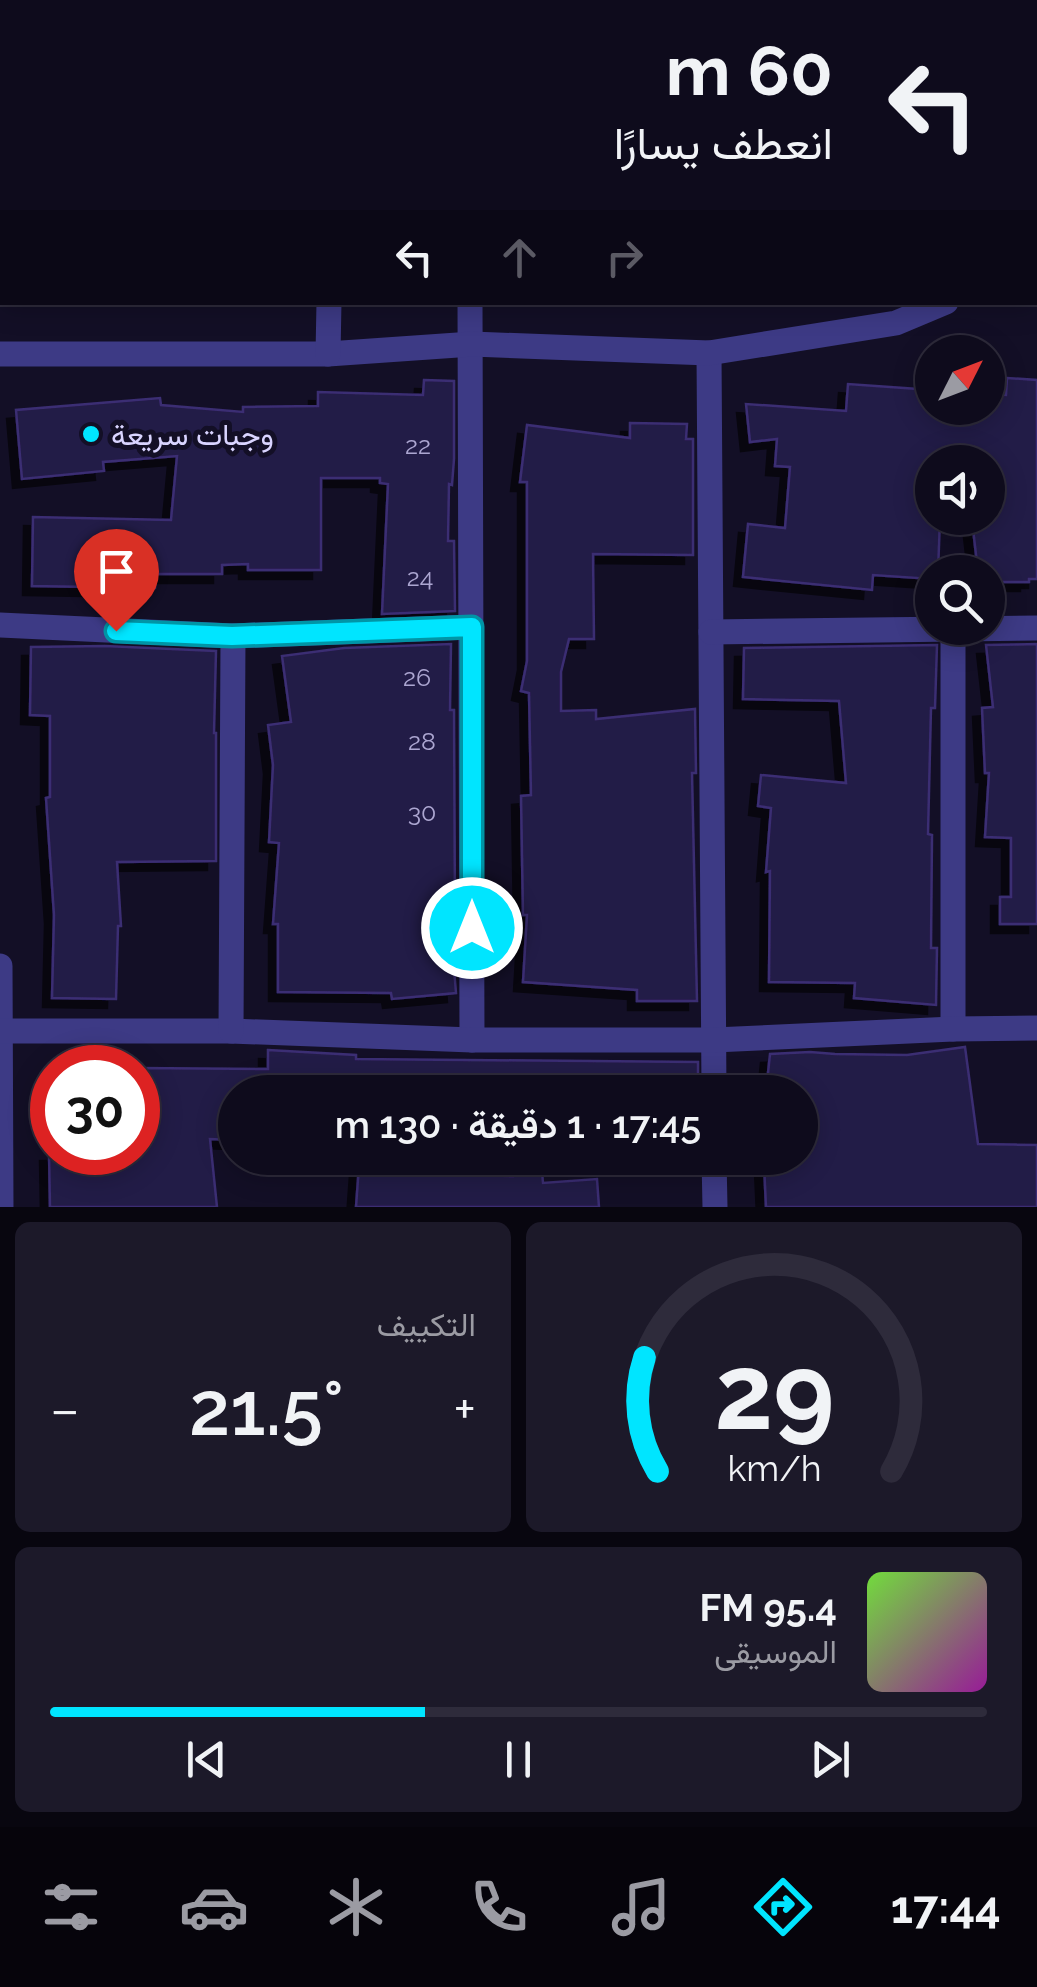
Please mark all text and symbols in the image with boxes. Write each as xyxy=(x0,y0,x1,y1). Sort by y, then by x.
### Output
text: 60 m xyxy=(666,29,833,111)
icon: left xyxy=(868,40,998,170)
text: انعطف يسارًا xyxy=(614,117,833,170)
icon: left xyxy=(387,230,442,285)
icon: ahead xyxy=(492,230,547,285)
icon: right xyxy=(597,230,652,285)
north arrow xyxy=(915,335,1005,425)
map controls xyxy=(915,335,1005,645)
place label: وجبات سريعة xyxy=(111,417,274,453)
marker: وجبات سريعة xyxy=(80,423,102,445)
house number: 22 xyxy=(405,430,431,460)
button: sound xyxy=(915,445,1005,535)
pin xyxy=(74,529,159,632)
icon: arrive xyxy=(89,544,144,599)
button: search xyxy=(915,555,1005,645)
house number: 24 xyxy=(407,562,433,592)
house number: 26 xyxy=(403,662,431,692)
house number: 28 xyxy=(408,726,436,756)
house number: 30 xyxy=(408,797,436,827)
position arrow xyxy=(420,876,524,980)
speed limit sign: 30 xyxy=(30,1045,160,1175)
text: 17:45 · 1 دقيقة · 130 m xyxy=(335,1102,701,1147)
text: التكييف xyxy=(377,1306,476,1343)
text: 29 xyxy=(714,1331,834,1453)
text: 21.5° xyxy=(189,1364,344,1453)
text: − xyxy=(50,1377,80,1442)
text: + xyxy=(453,1377,476,1442)
text: km/h xyxy=(727,1447,821,1489)
text: 95.4 FM xyxy=(700,1585,837,1630)
text: الموسيقى xyxy=(714,1633,837,1670)
icon: previous xyxy=(179,1732,234,1787)
icon: pause xyxy=(491,1732,546,1787)
icon: next xyxy=(803,1732,858,1787)
icon: filters xyxy=(36,1872,106,1942)
icon: car xyxy=(179,1872,249,1942)
icon: climate xyxy=(321,1872,391,1942)
icon: phone xyxy=(464,1872,534,1942)
icon: music xyxy=(606,1872,676,1942)
icon: directions xyxy=(748,1872,818,1942)
text: 17:44 xyxy=(891,1881,1001,1934)

